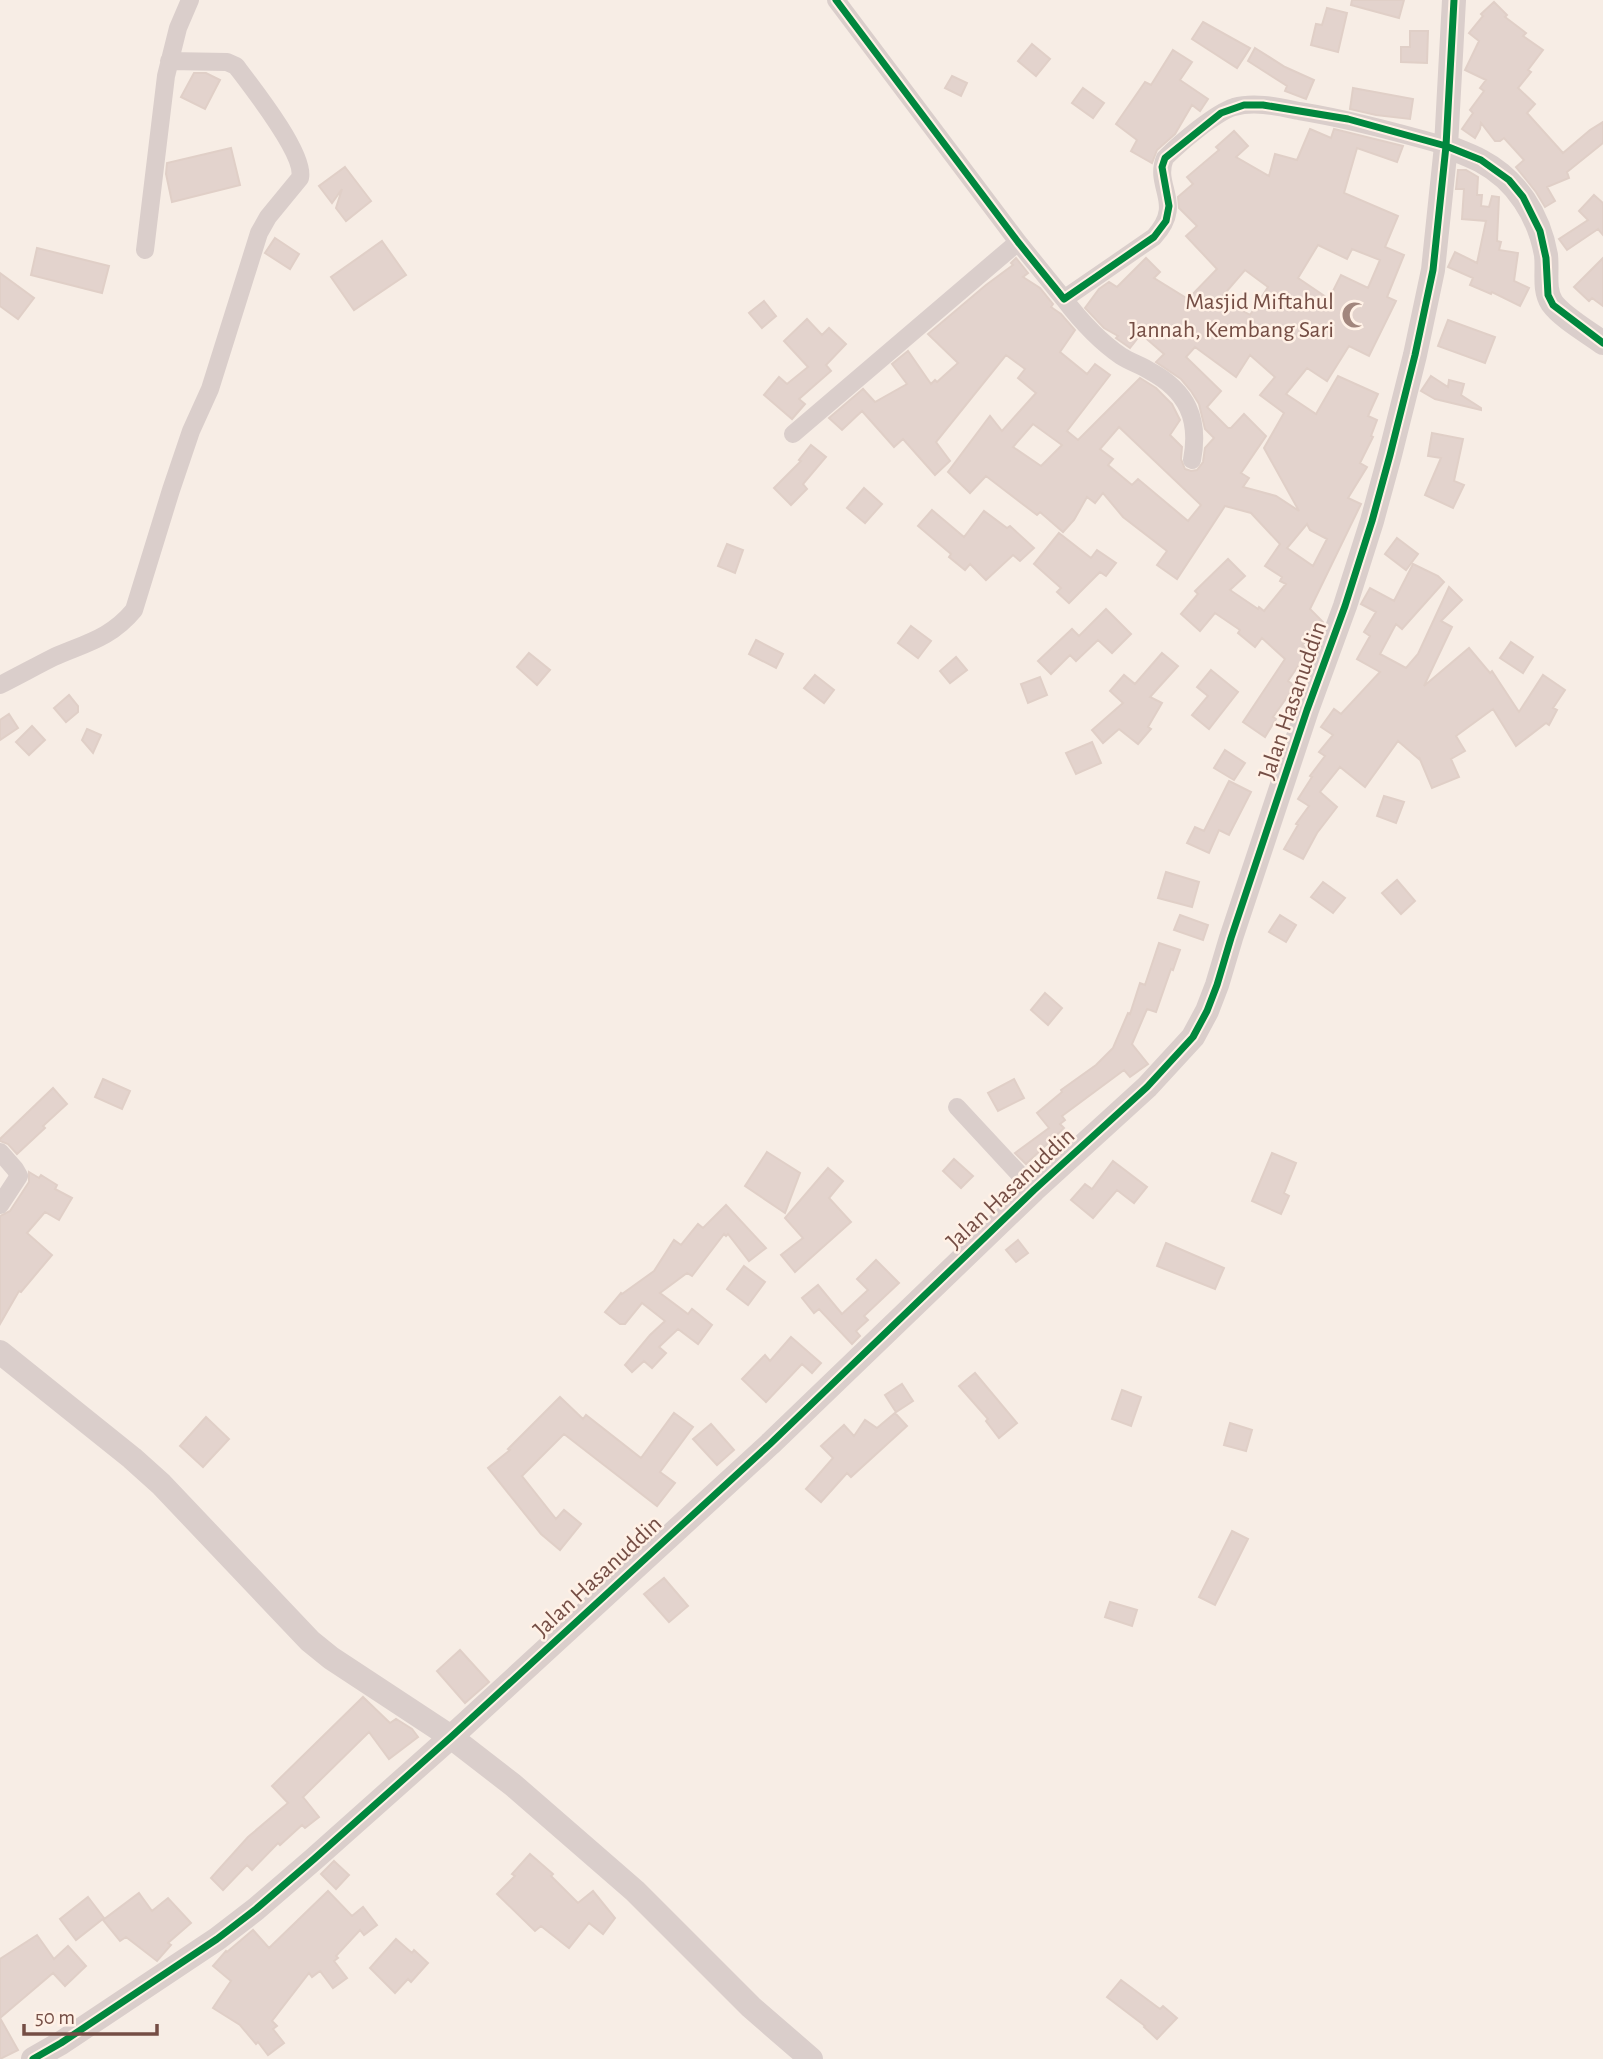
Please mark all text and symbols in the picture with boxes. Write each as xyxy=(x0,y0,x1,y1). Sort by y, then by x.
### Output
place label: Masjid Miftahul Jannah, Kembang Sari xyxy=(1129,290,1334,342)
mosque icon: Masjid Miftahul Jannah, Kembang Sari xyxy=(1340,300,1370,330)
street label: Jalan Hasanuddin xyxy=(1255,618,1331,783)
street label: Jalan Hasanuddin xyxy=(942,1123,1079,1254)
street label: Jalan Hasanuddin xyxy=(529,1511,666,1642)
scale bar xyxy=(24,1993,158,2037)
text: 50 m xyxy=(35,2007,75,2028)

